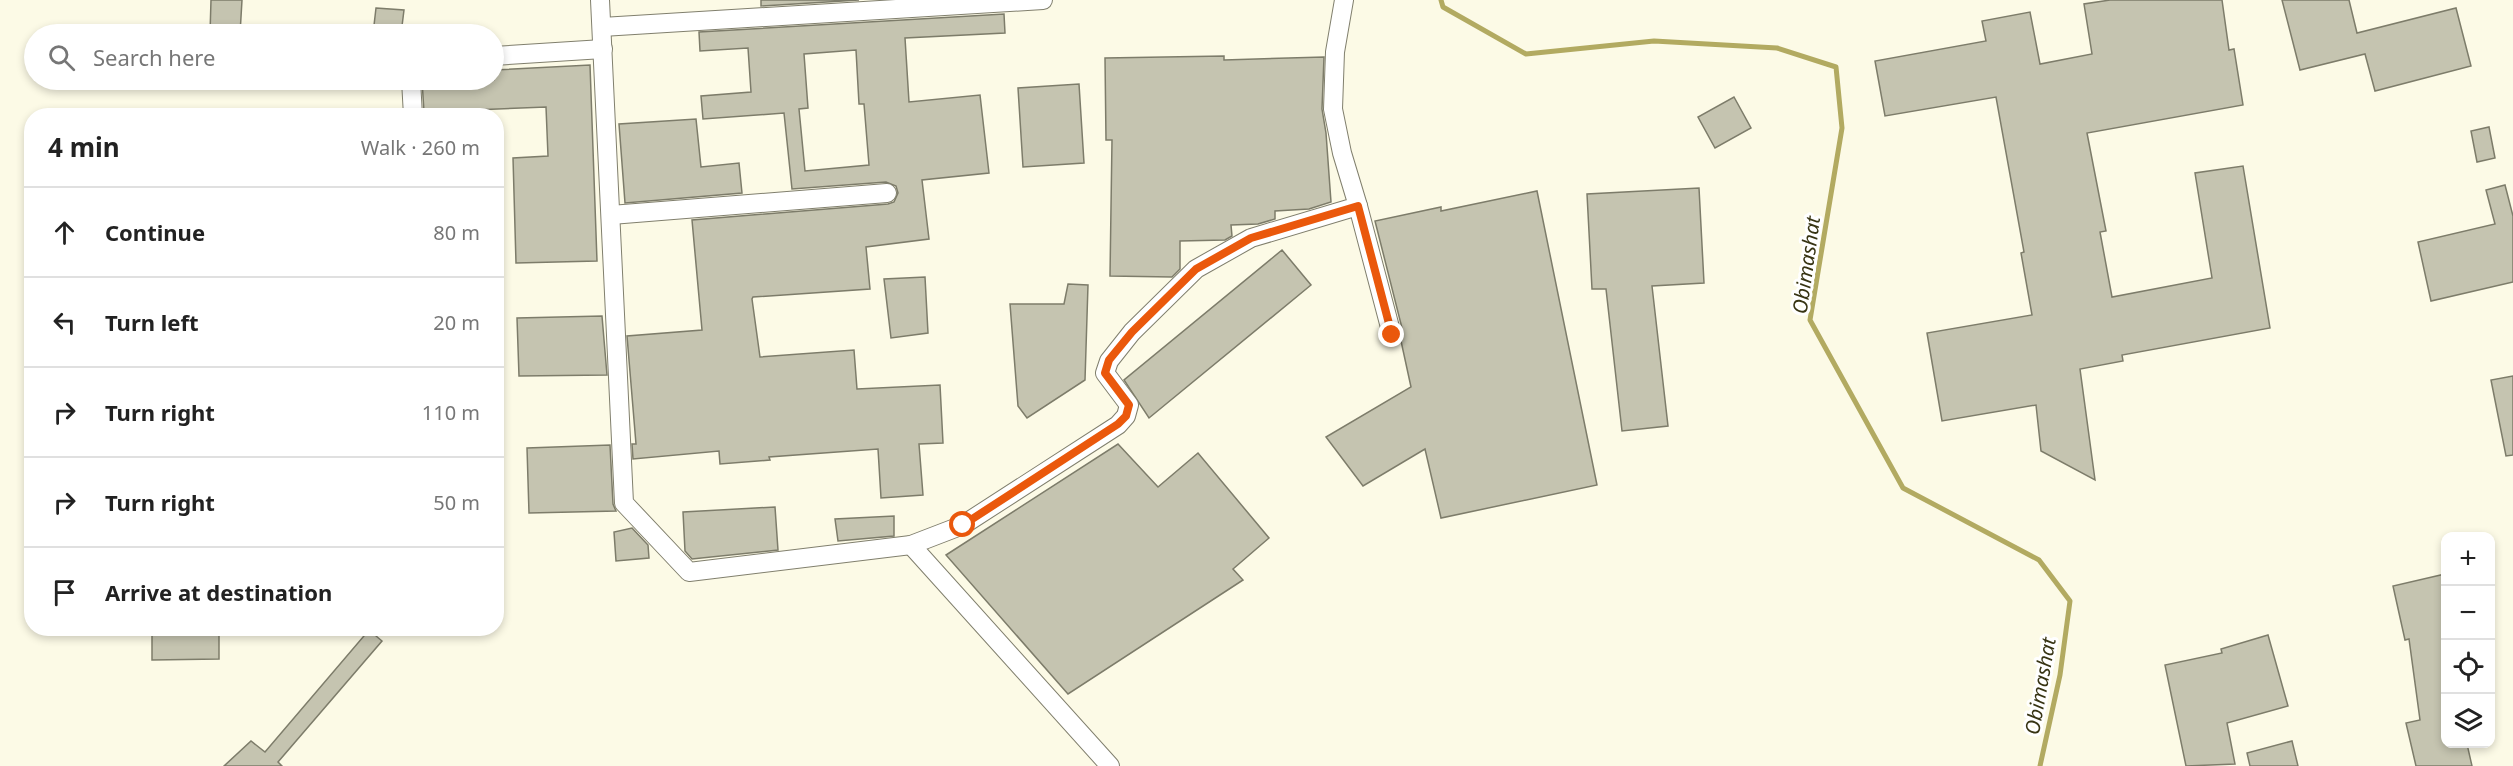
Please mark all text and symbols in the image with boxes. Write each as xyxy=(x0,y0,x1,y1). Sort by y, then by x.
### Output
search box xyxy=(24,24,504,90)
icon: search xyxy=(45,41,78,74)
text: Search here xyxy=(93,42,215,72)
text: 4 min xyxy=(48,129,120,165)
text: Walk · 260 m xyxy=(361,134,480,161)
water label: Obimashat xyxy=(1786,213,1826,316)
icon: ahead xyxy=(48,216,81,249)
text: Continue xyxy=(105,217,205,247)
text: 80 m xyxy=(433,219,480,246)
icon: left xyxy=(48,306,81,339)
text: Turn left xyxy=(105,307,199,337)
text: 20 m xyxy=(433,309,480,336)
route end xyxy=(1378,321,1404,347)
icon: right xyxy=(48,396,81,429)
text: Turn right xyxy=(105,397,215,427)
text: 110 m xyxy=(422,399,480,426)
icon: right xyxy=(48,486,81,519)
text: Turn right xyxy=(105,487,215,517)
text: 50 m xyxy=(433,489,480,516)
route start xyxy=(949,511,975,537)
map controls xyxy=(2441,532,2495,748)
button: + xyxy=(2441,532,2495,586)
icon: arrive xyxy=(48,576,81,609)
text: Arrive at destination xyxy=(105,577,332,607)
button: − xyxy=(2441,586,2495,640)
water label: Obimashat xyxy=(2018,634,2062,737)
button: locate xyxy=(2441,640,2495,694)
button: layers xyxy=(2441,694,2495,748)

